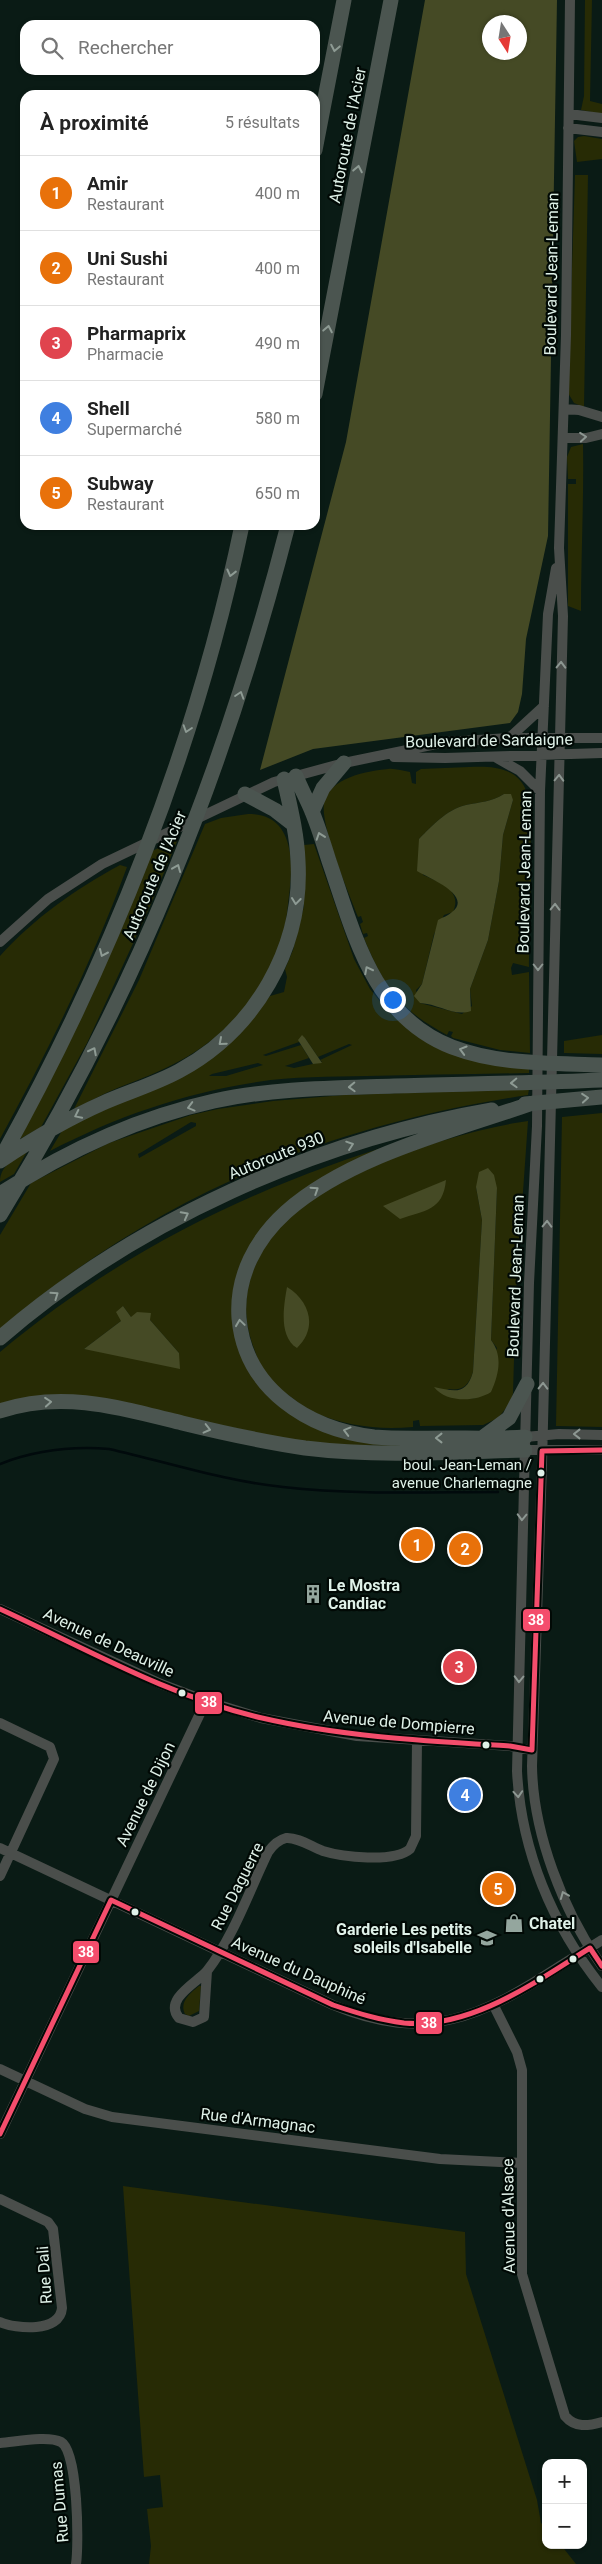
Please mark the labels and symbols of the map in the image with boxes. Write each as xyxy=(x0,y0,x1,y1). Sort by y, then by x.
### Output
north arrow xyxy=(482,15,527,60)
one-way arrow xyxy=(330,43,340,52)
street label: Autoroute de l'Acier xyxy=(325,65,370,205)
one-way arrow xyxy=(352,165,363,174)
street label: Boulevard Jean-Leman xyxy=(541,192,562,356)
one-way arrow xyxy=(322,324,332,333)
one-way arrow xyxy=(579,432,587,443)
one-way arrow xyxy=(226,568,237,577)
one-way arrow xyxy=(556,661,567,669)
one-way arrow xyxy=(234,692,244,700)
one-way arrow xyxy=(182,724,192,733)
street label: Boulevard de Sardaigne xyxy=(405,730,573,751)
one-way arrow xyxy=(553,774,564,782)
street label: Boulevard Jean-Leman xyxy=(514,790,535,954)
street label: Autoroute de l'Acier xyxy=(119,807,190,942)
one-way arrow xyxy=(316,832,326,841)
one-way arrow xyxy=(171,864,181,873)
one-way arrow xyxy=(291,898,302,906)
one-way arrow xyxy=(550,903,561,911)
one-way arrow xyxy=(98,948,109,957)
one-way arrow xyxy=(533,964,543,972)
one-way arrow xyxy=(364,966,374,975)
your location xyxy=(380,987,406,1013)
one-way arrow xyxy=(218,1036,227,1045)
one-way arrow xyxy=(458,1045,467,1056)
one-way arrow xyxy=(87,1047,97,1056)
one-way arrow xyxy=(510,1078,518,1088)
one-way arrow xyxy=(347,1082,355,1093)
one-way arrow xyxy=(581,1093,589,1104)
one-way arrow xyxy=(186,1101,195,1112)
one-way arrow xyxy=(74,1109,83,1120)
street label: Autoroute 930 xyxy=(226,1128,327,1183)
one-way arrow xyxy=(346,1141,354,1151)
one-way arrow xyxy=(310,1187,319,1196)
street label: Boulevard Jean-Leman xyxy=(503,1194,528,1358)
one-way arrow xyxy=(180,1211,189,1221)
one-way arrow xyxy=(542,1219,553,1227)
one-way arrow xyxy=(49,1292,59,1301)
one-way arrow xyxy=(235,1319,246,1327)
one-way arrow xyxy=(538,1382,549,1390)
one-way arrow xyxy=(44,1396,52,1407)
one-way arrow xyxy=(203,1423,212,1434)
one-way arrow xyxy=(343,1426,352,1437)
one-way arrow xyxy=(573,1429,580,1439)
one-way arrow xyxy=(434,1433,442,1443)
place label: boul. Jean-Leman / avenue Charlemagne xyxy=(392,1456,532,1492)
marker: boul. Jean-Leman / avenue Charlemagne xyxy=(536,1468,546,1478)
one-way arrow xyxy=(517,1513,528,1521)
pin: 1 xyxy=(401,1526,433,1564)
pin: 2 xyxy=(449,1530,481,1568)
place label: Le Mostra Candiac xyxy=(328,1576,401,1613)
building icon: Le Mostra Candiac xyxy=(302,1583,324,1605)
street label: Avenue de Deauville xyxy=(40,1604,177,1681)
line badge: 38 xyxy=(522,1608,551,1632)
text: 38 xyxy=(528,1612,544,1628)
pin: 3 xyxy=(443,1648,475,1686)
one-way arrow xyxy=(513,1675,524,1683)
unlabelled marker xyxy=(177,1688,187,1698)
line badge: 38 xyxy=(194,1691,223,1715)
text: 38 xyxy=(201,1694,217,1710)
street label: Avenue de Dompierre xyxy=(322,1706,475,1739)
street label: Avenue de Dijon xyxy=(112,1739,179,1850)
unlabelled marker xyxy=(481,1740,491,1750)
pin: 4 xyxy=(449,1776,481,1814)
one-way arrow xyxy=(513,1791,524,1799)
street label: Rue Daguerre xyxy=(207,1839,268,1933)
pin: 5 xyxy=(482,1870,514,1908)
one-way arrow xyxy=(559,1891,570,1900)
unlabelled marker xyxy=(130,1907,140,1917)
shop icon: Chatel xyxy=(503,1912,525,1934)
place label: Chatel xyxy=(529,1914,575,1933)
place label: Garderie Les petits soleils d'Isabelle xyxy=(336,1920,472,1957)
school or university icon: Garderie Les petits soleils d'Isabelle xyxy=(476,1927,498,1949)
street label: Avenue du Dauphiné xyxy=(229,1932,369,2009)
line badge: 38 xyxy=(72,1940,100,1964)
text: 38 xyxy=(78,1944,94,1960)
unlabelled marker xyxy=(568,1954,578,1964)
unlabelled marker xyxy=(535,1974,545,1984)
line badge: 38 xyxy=(415,2011,443,2035)
text: 38 xyxy=(421,2015,437,2031)
street label: Rue d'Armagnac xyxy=(199,2104,316,2137)
street label: Avenue d'Alsace xyxy=(498,2158,519,2274)
street label: Rue Dali xyxy=(33,2245,56,2305)
street label: Rue Dumas xyxy=(46,2461,73,2543)

